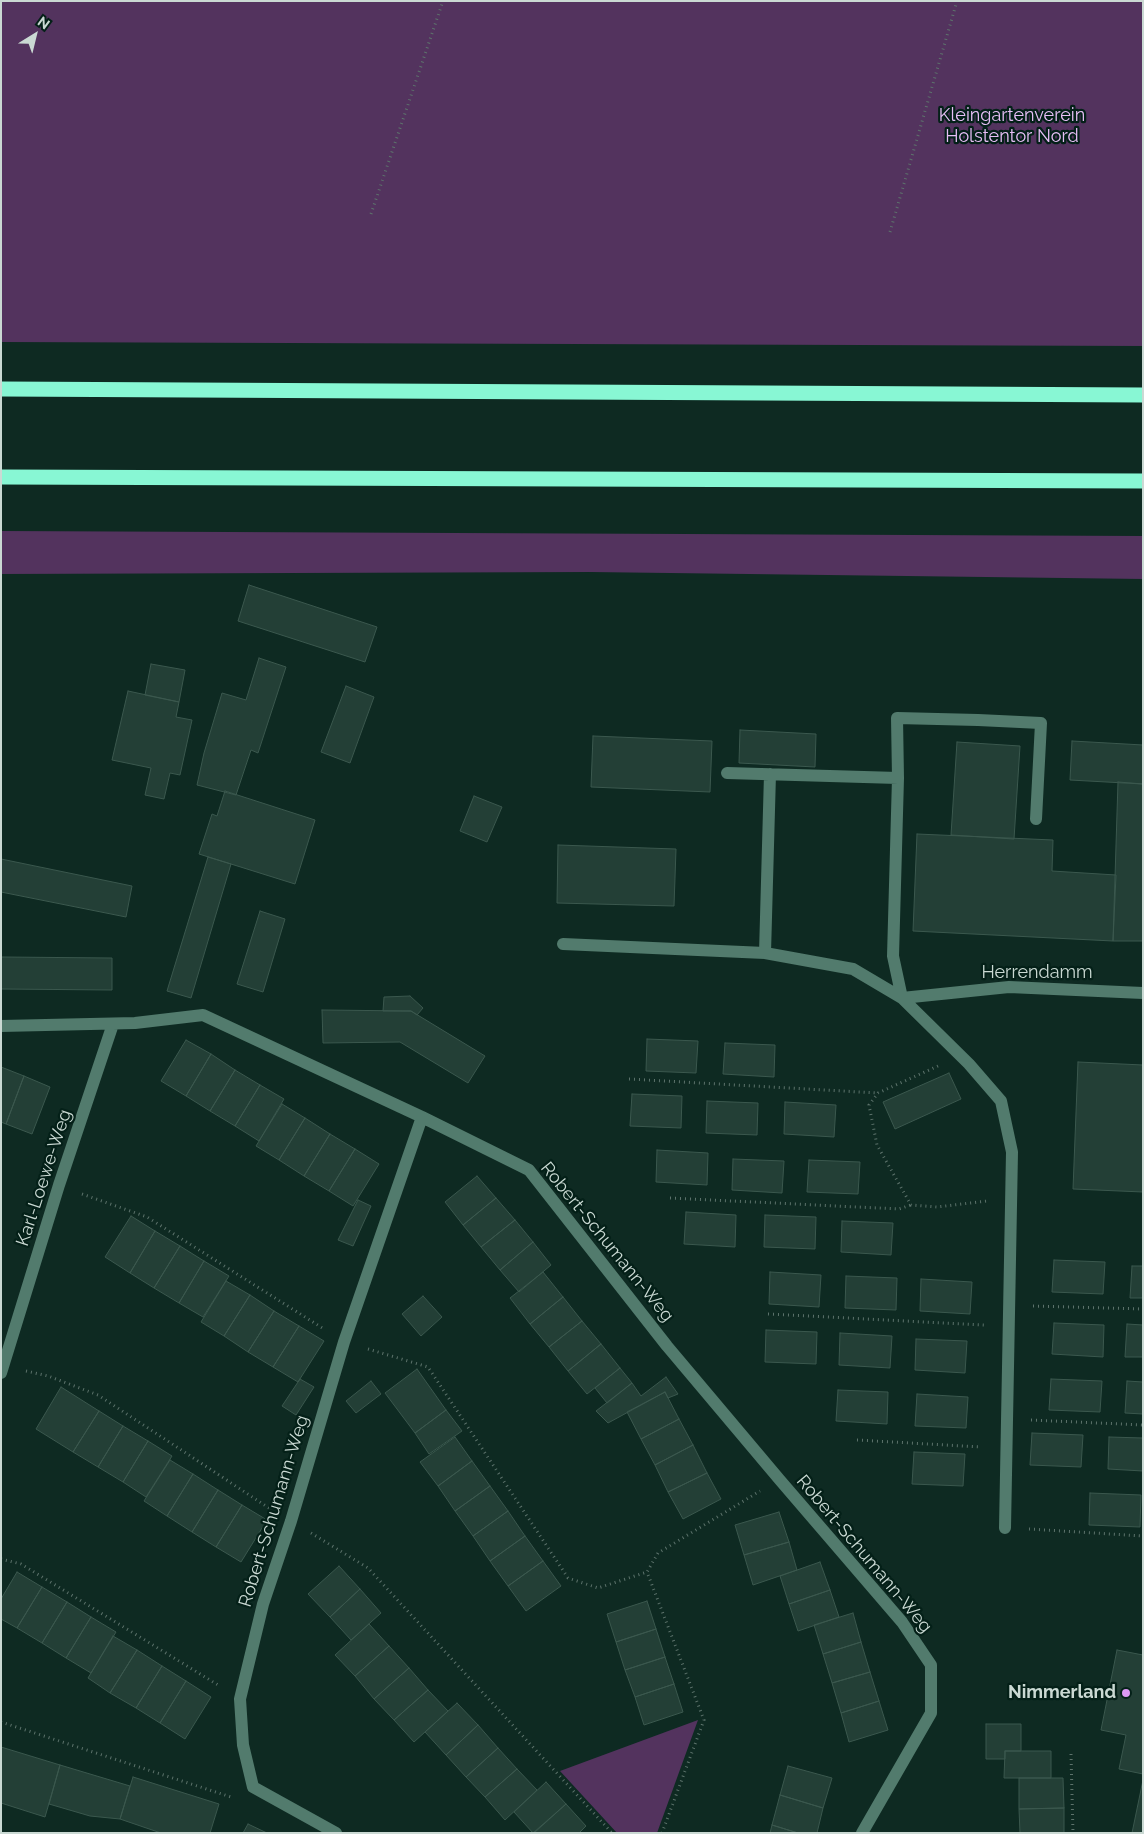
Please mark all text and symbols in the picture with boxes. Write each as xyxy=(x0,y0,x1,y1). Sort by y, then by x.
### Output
north arrow xyxy=(10,10,60,60)
text: N xyxy=(35,13,53,32)
park label: Kleingartenverein Holstentor Nord xyxy=(939,105,1085,148)
street label: Herrendamm xyxy=(981,962,1093,984)
street label: Karl-Loewe-Weg xyxy=(12,1107,76,1249)
street label: Robert-Schumann-Weg xyxy=(536,1158,678,1326)
street label: Robert-Schumann-Weg xyxy=(235,1413,313,1609)
street label: Robert-Schumann-Weg xyxy=(792,1471,936,1637)
place label: Nimmerland xyxy=(1008,1682,1116,1704)
marker: Nimmerland xyxy=(1120,1687,1132,1699)

